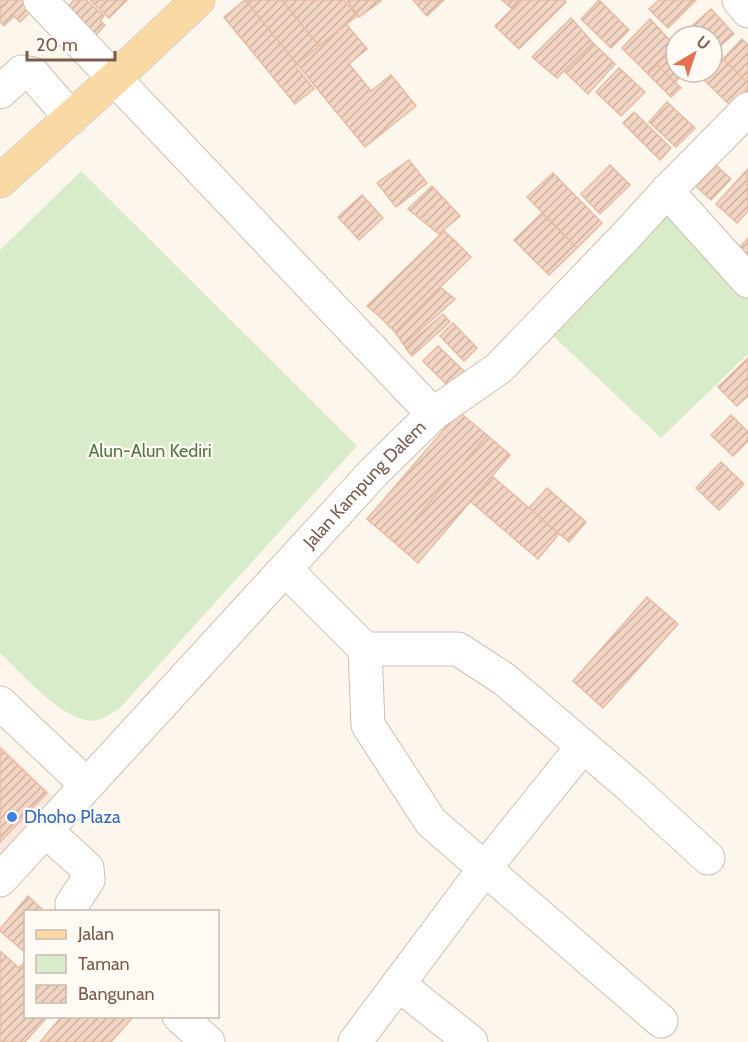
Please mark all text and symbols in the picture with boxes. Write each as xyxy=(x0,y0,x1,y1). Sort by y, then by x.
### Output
scale bar xyxy=(27,24,116,62)
north arrow xyxy=(664,24,724,84)
text: U xyxy=(693,32,714,54)
text: 20 m xyxy=(36,34,78,56)
street label: Jalan Kampung Dalem xyxy=(298,416,431,554)
park label: Alun-Alun Kediri xyxy=(88,440,212,462)
place label: Dhoho Plaza xyxy=(24,806,121,828)
marker: Dhoho Plaza xyxy=(5,810,19,824)
legend xyxy=(24,910,219,1018)
text: Jalan xyxy=(77,923,114,945)
text: Taman xyxy=(78,953,130,975)
text: Bangunan xyxy=(78,983,155,1005)

